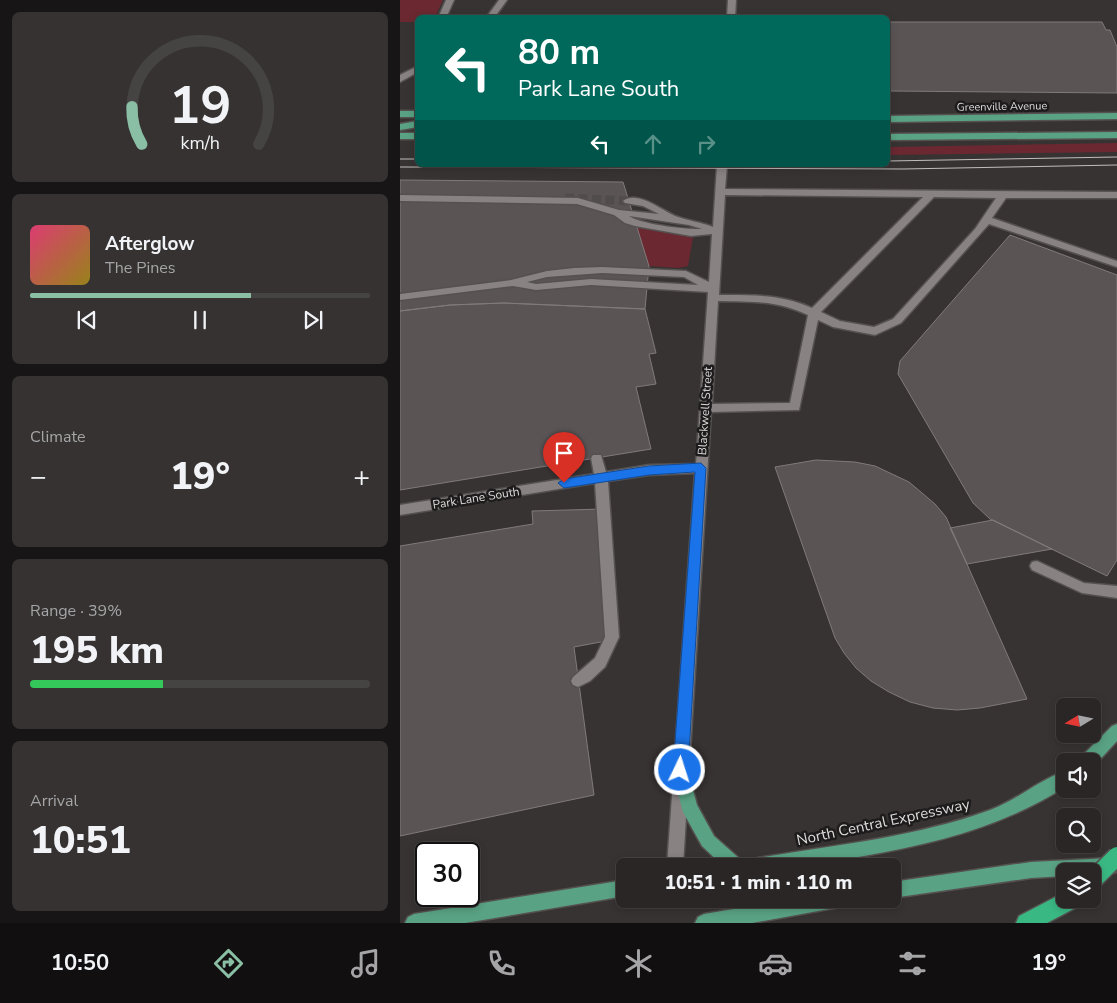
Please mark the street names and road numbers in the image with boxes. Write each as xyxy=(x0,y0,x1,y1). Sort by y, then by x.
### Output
street label: Greenville Avenue xyxy=(957,98,1048,115)
street label: Blackwell Street xyxy=(694,365,716,456)
street label: Park Lane South xyxy=(431,483,521,513)
street label: North Central Expressway xyxy=(795,794,972,850)

